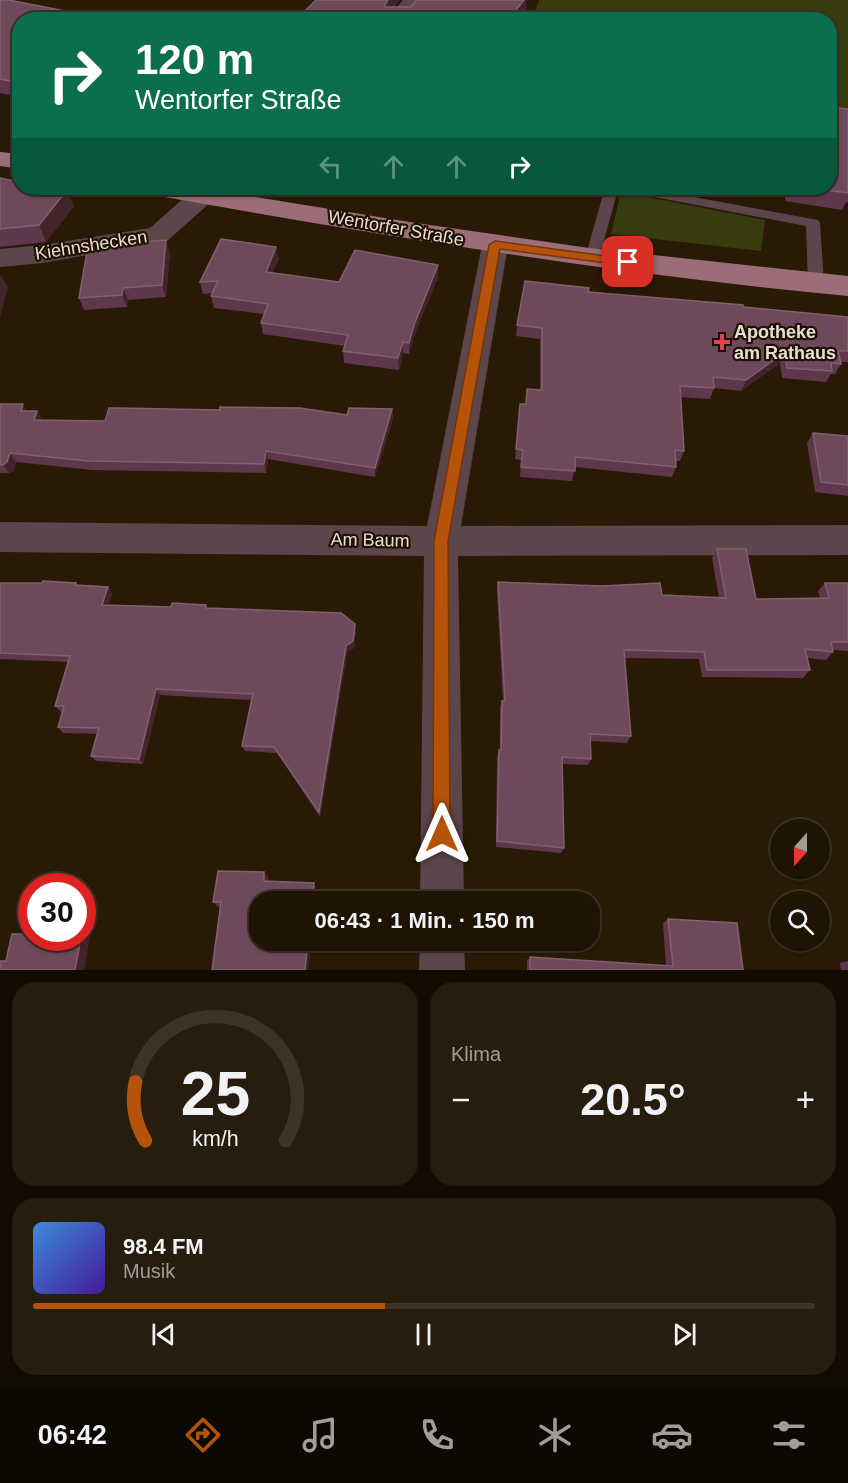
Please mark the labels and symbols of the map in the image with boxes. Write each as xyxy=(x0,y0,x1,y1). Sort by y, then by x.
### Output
street label: Wentorfer Straße xyxy=(326,206,466,250)
street label: Kiehnshecken xyxy=(34,226,148,264)
pin xyxy=(602,236,653,287)
place label: Apotheke am Rathaus xyxy=(734,322,836,363)
marker: Apotheke am Rathaus xyxy=(715,335,729,349)
street label: Am Baum xyxy=(330,529,410,551)
position arrow xyxy=(410,802,474,866)
north arrow xyxy=(770,819,830,879)
speed limit sign: 30 xyxy=(18,873,96,951)

